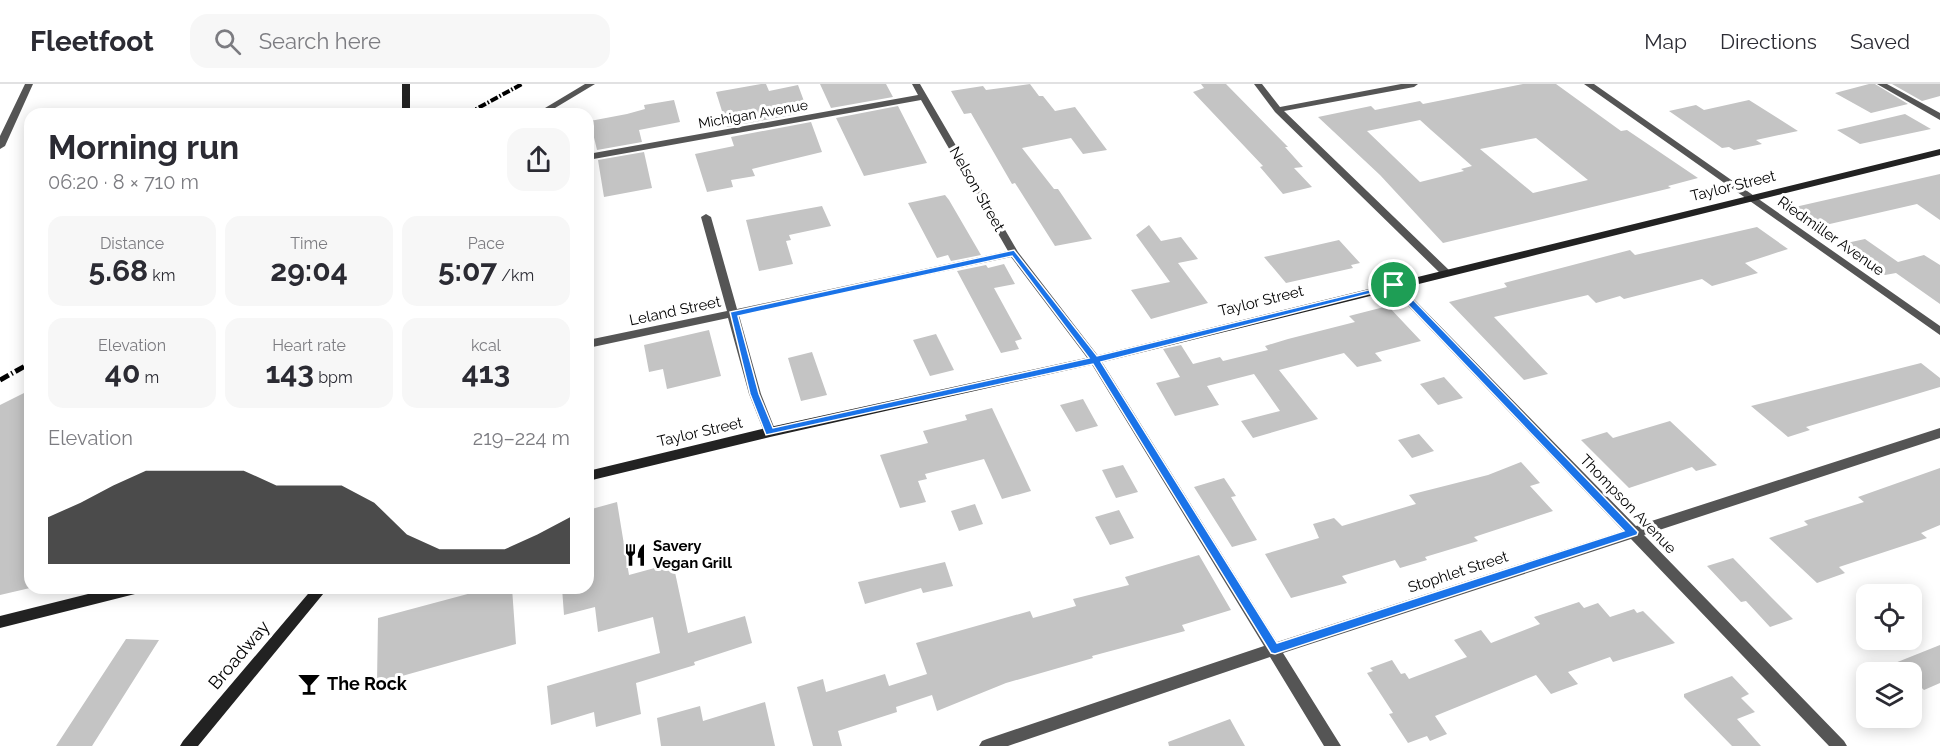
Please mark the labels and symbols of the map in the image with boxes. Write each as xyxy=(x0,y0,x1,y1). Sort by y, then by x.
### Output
street label: Michigan Avenue xyxy=(697,96,809,132)
street label: Nelson Street xyxy=(946,144,1008,234)
street label: Taylor Street xyxy=(1689,167,1777,205)
street label: Riedmiller Avenue xyxy=(1774,192,1888,280)
pin xyxy=(1368,259,1419,310)
street label: Taylor Street xyxy=(1217,282,1305,320)
street label: Leland Street xyxy=(628,293,722,329)
street label: Taylor Street xyxy=(656,413,744,451)
street label: Thompson Avenue xyxy=(1576,451,1680,557)
place label: Savery Vegan Grill xyxy=(653,537,732,572)
restaurant icon: Savery Vegan Grill xyxy=(622,542,648,568)
street label: Stophlet Street xyxy=(1406,547,1510,597)
street label: Broadway xyxy=(204,616,274,693)
bar icon: The Rock xyxy=(296,671,322,697)
place label: The Rock xyxy=(327,673,408,694)

